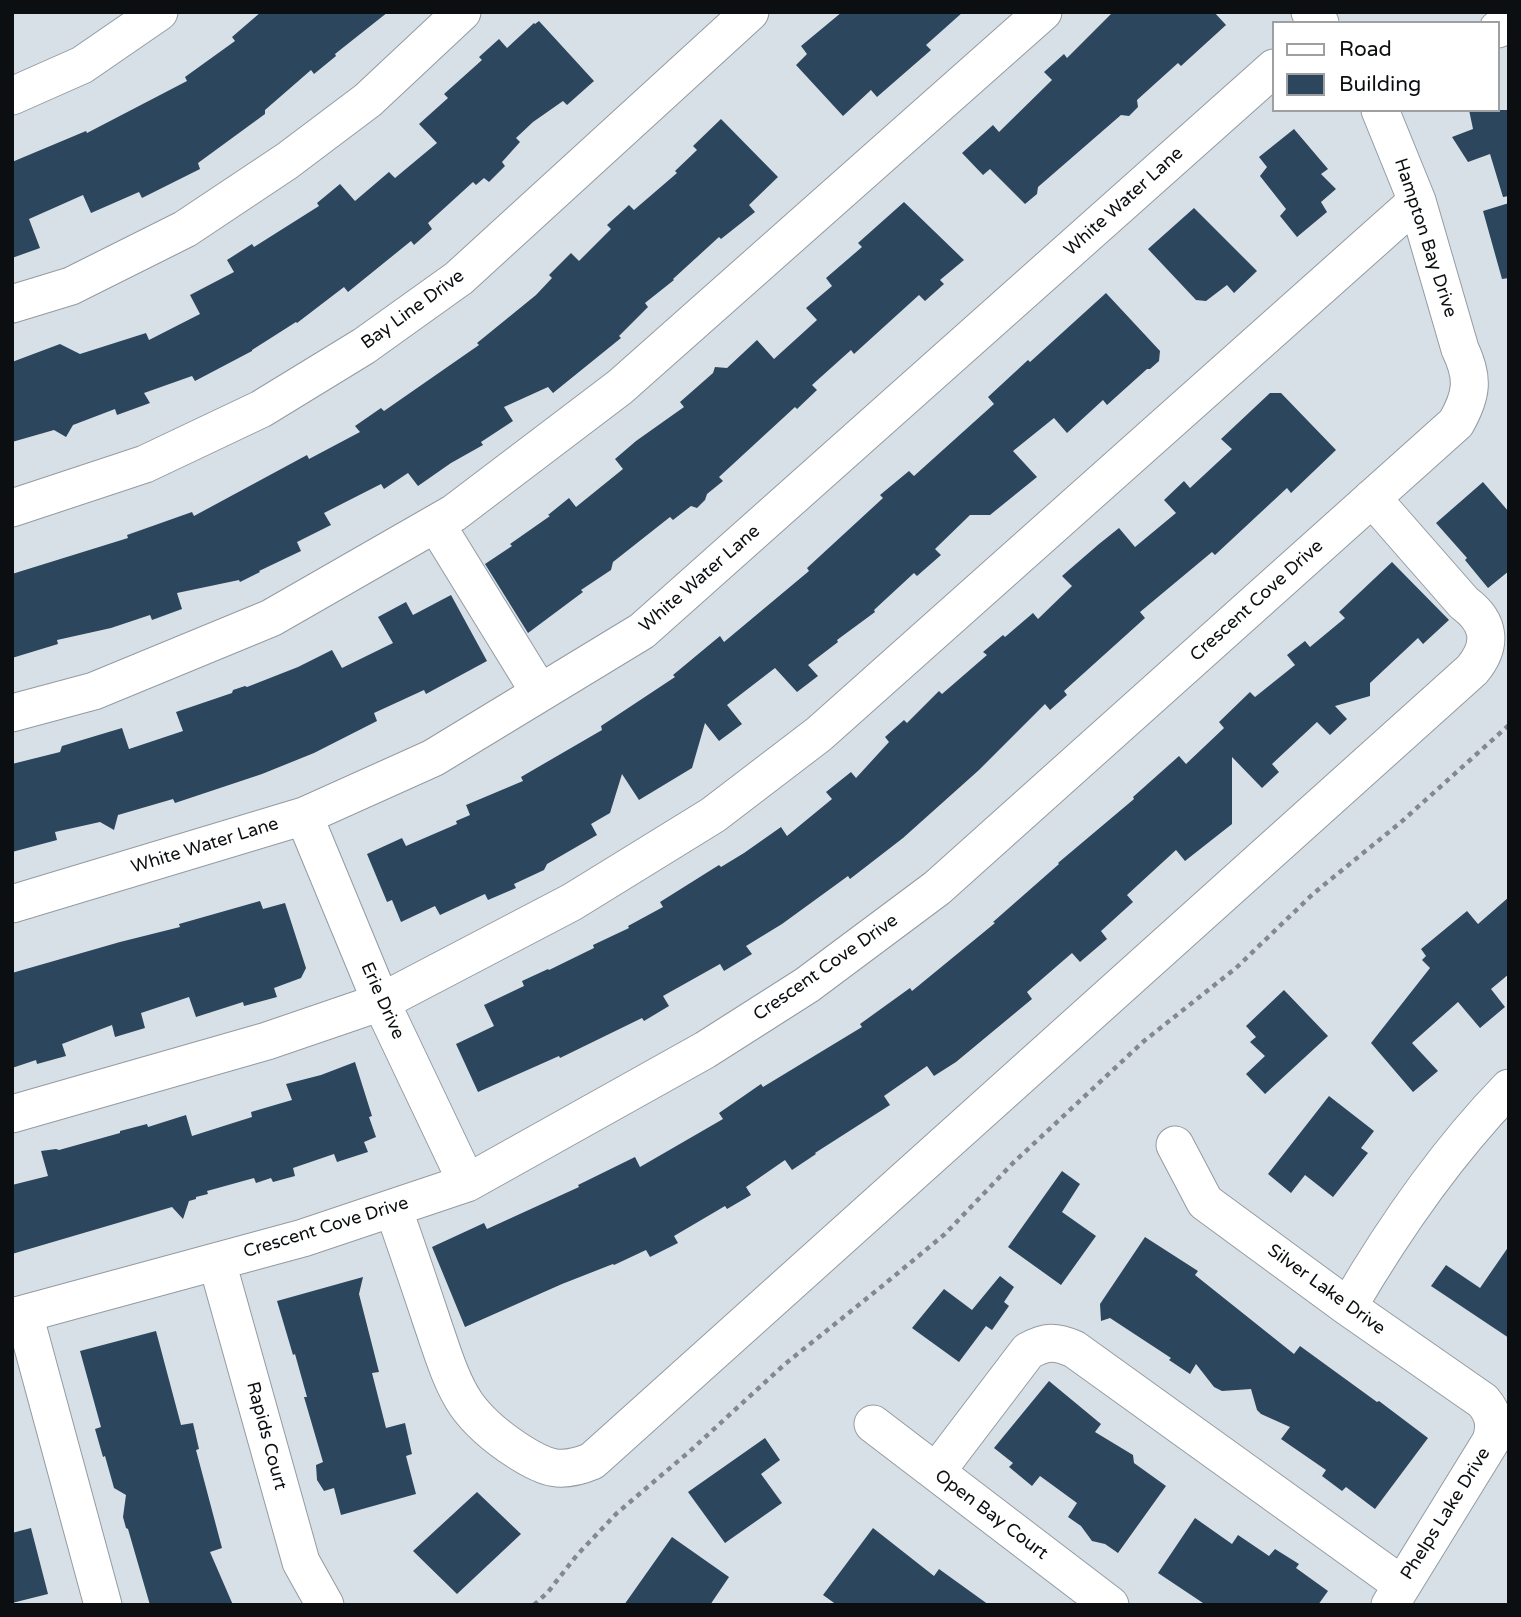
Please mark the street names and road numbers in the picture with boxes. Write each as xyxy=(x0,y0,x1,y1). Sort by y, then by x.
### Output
street label: White Water Lane xyxy=(1060,143,1188,261)
street label: Hampton Bay Drive xyxy=(1389,156,1461,320)
street label: Bay Line Drive xyxy=(357,265,469,355)
street label: White Water Lane xyxy=(635,521,765,637)
street label: Crescent Cove Drive xyxy=(1186,536,1328,666)
street label: White Water Lane xyxy=(129,813,281,879)
street label: Crescent Cove Drive xyxy=(750,910,902,1026)
street label: Erie Drive xyxy=(355,959,409,1043)
street label: Crescent Cove Drive xyxy=(241,1193,411,1263)
street label: Silver Lake Drive xyxy=(1263,1240,1389,1340)
street label: Rapids Court xyxy=(241,1379,291,1493)
street label: Phelps Lake Drive xyxy=(1397,1444,1495,1584)
street label: Open Bay Court xyxy=(930,1465,1052,1565)

